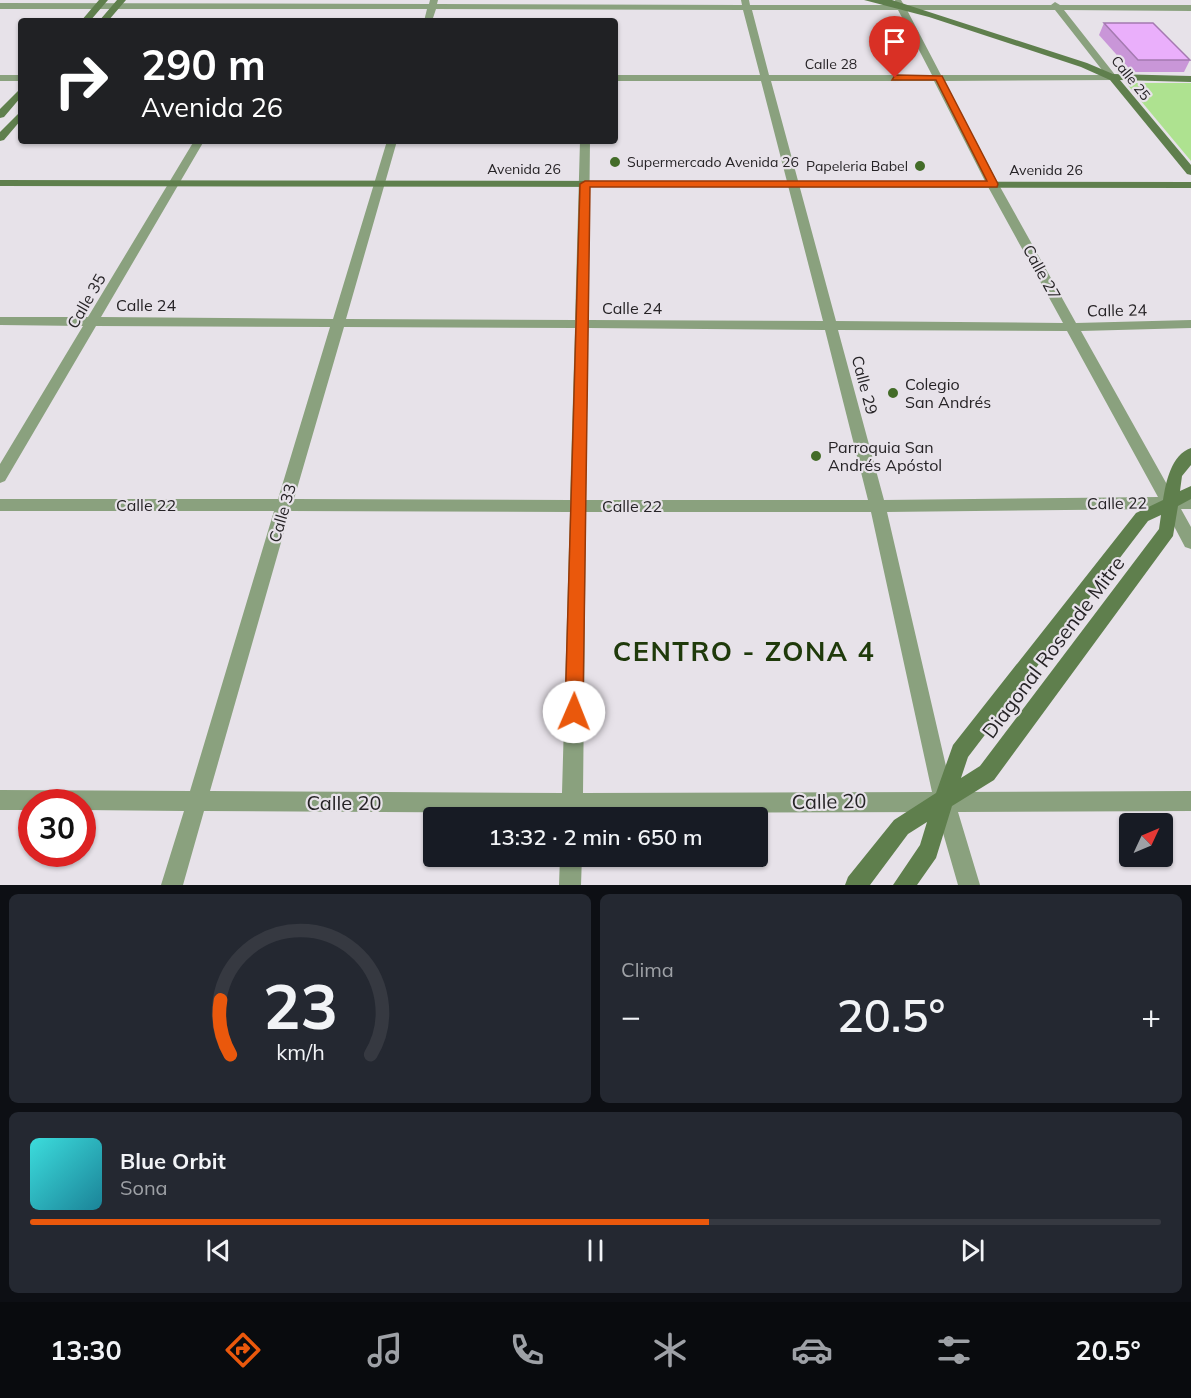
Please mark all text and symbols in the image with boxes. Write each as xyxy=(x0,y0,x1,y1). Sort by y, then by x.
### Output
pin xyxy=(869,16,920,78)
icon: arrive xyxy=(878,25,911,58)
text: 290 m xyxy=(141,38,266,91)
icon: right xyxy=(42,42,120,120)
street label: Calle 25 xyxy=(1107,52,1155,104)
street label: Calle 28 xyxy=(805,55,857,73)
text: Avenida 26 xyxy=(141,90,283,124)
place label: Supermercado Avenida 26 xyxy=(627,153,799,171)
marker: Supermercado Avenida 26 xyxy=(608,155,622,169)
place label: Papeleria Babel xyxy=(806,157,908,175)
marker: Papeleria Babel xyxy=(913,159,927,173)
street label: Avenida 26 xyxy=(487,160,561,178)
street label: Avenida 26 xyxy=(1009,161,1083,179)
street label: Calle 27 xyxy=(1019,241,1065,303)
street label: Calle 35 xyxy=(62,270,110,332)
street label: Calle 24 xyxy=(116,295,176,315)
street label: Calle 24 xyxy=(602,298,662,318)
street label: Calle 24 xyxy=(1087,299,1148,321)
street label: Calle 29 xyxy=(848,353,882,417)
place label: Colegio San Andrés xyxy=(905,374,991,412)
marker: Colegio San Andrés xyxy=(886,386,900,400)
place label: Parroquia San Andrés Apóstol xyxy=(828,437,942,475)
marker: Parroquia San Andrés Apóstol xyxy=(809,449,823,463)
street label: Calle 33 xyxy=(264,481,300,545)
street label: Calle 22 xyxy=(1087,492,1147,514)
street label: Calle 22 xyxy=(116,495,176,515)
street label: Calle 22 xyxy=(602,496,662,516)
street label: Diagonal Rosende Mitre xyxy=(976,551,1130,743)
district label: CENTRO - ZONA 4 xyxy=(613,634,875,668)
position arrow xyxy=(542,680,606,744)
street label: Calle 20 xyxy=(791,788,867,814)
speed limit sign: 30 xyxy=(18,789,96,867)
street label: Calle 20 xyxy=(307,790,381,815)
north arrow xyxy=(1119,813,1173,867)
map controls xyxy=(1119,813,1173,867)
text: 13:32 · 2 min · 650 m xyxy=(488,823,703,851)
text: Clima xyxy=(621,957,674,982)
text: 23 xyxy=(263,966,337,1045)
text: 20.5° xyxy=(837,987,945,1043)
text: − xyxy=(621,995,641,1036)
text: + xyxy=(1141,995,1161,1036)
text: km/h xyxy=(276,1039,324,1066)
text: Blue Orbit xyxy=(120,1147,226,1175)
text: Sona xyxy=(120,1175,168,1200)
icon: previous xyxy=(202,1234,235,1267)
icon: pause xyxy=(579,1234,612,1267)
icon: next xyxy=(956,1234,989,1267)
icon: directions xyxy=(222,1329,264,1371)
icon: music xyxy=(364,1329,406,1371)
icon: phone xyxy=(506,1329,548,1371)
icon: climate xyxy=(649,1329,691,1371)
icon: car xyxy=(791,1329,833,1371)
icon: filters xyxy=(933,1329,975,1371)
text: 13:30 xyxy=(50,1333,122,1367)
text: 20.5° xyxy=(1075,1333,1141,1367)

